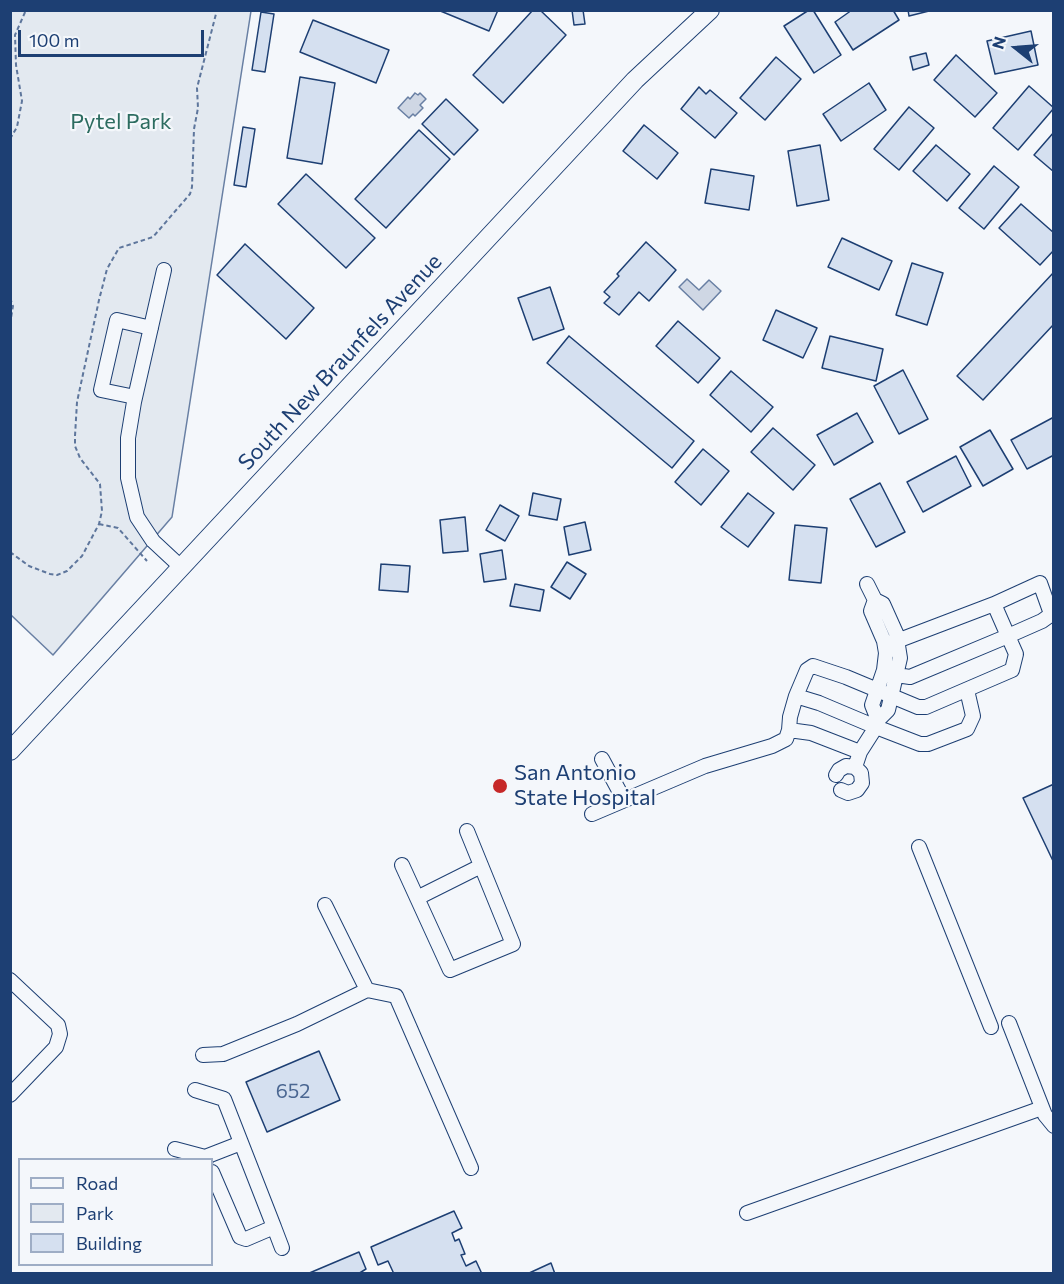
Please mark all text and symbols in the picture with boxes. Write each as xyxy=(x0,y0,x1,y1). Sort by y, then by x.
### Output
scale bar xyxy=(21,18,207,56)
north arrow xyxy=(986,18,1046,78)
text: 100 m xyxy=(29,29,79,51)
text: N xyxy=(987,34,1009,51)
park label: Pytel Park xyxy=(70,109,172,135)
street label: South New Braunfels Avenue xyxy=(233,248,447,476)
place label: San Antonio State Hospital xyxy=(514,760,656,812)
marker: San Antonio State Hospital xyxy=(491,777,509,795)
house number: 652 xyxy=(276,1079,310,1103)
legend xyxy=(18,1158,213,1266)
text: Road xyxy=(76,1172,118,1194)
text: Park xyxy=(76,1202,114,1224)
text: Building xyxy=(76,1232,142,1254)

